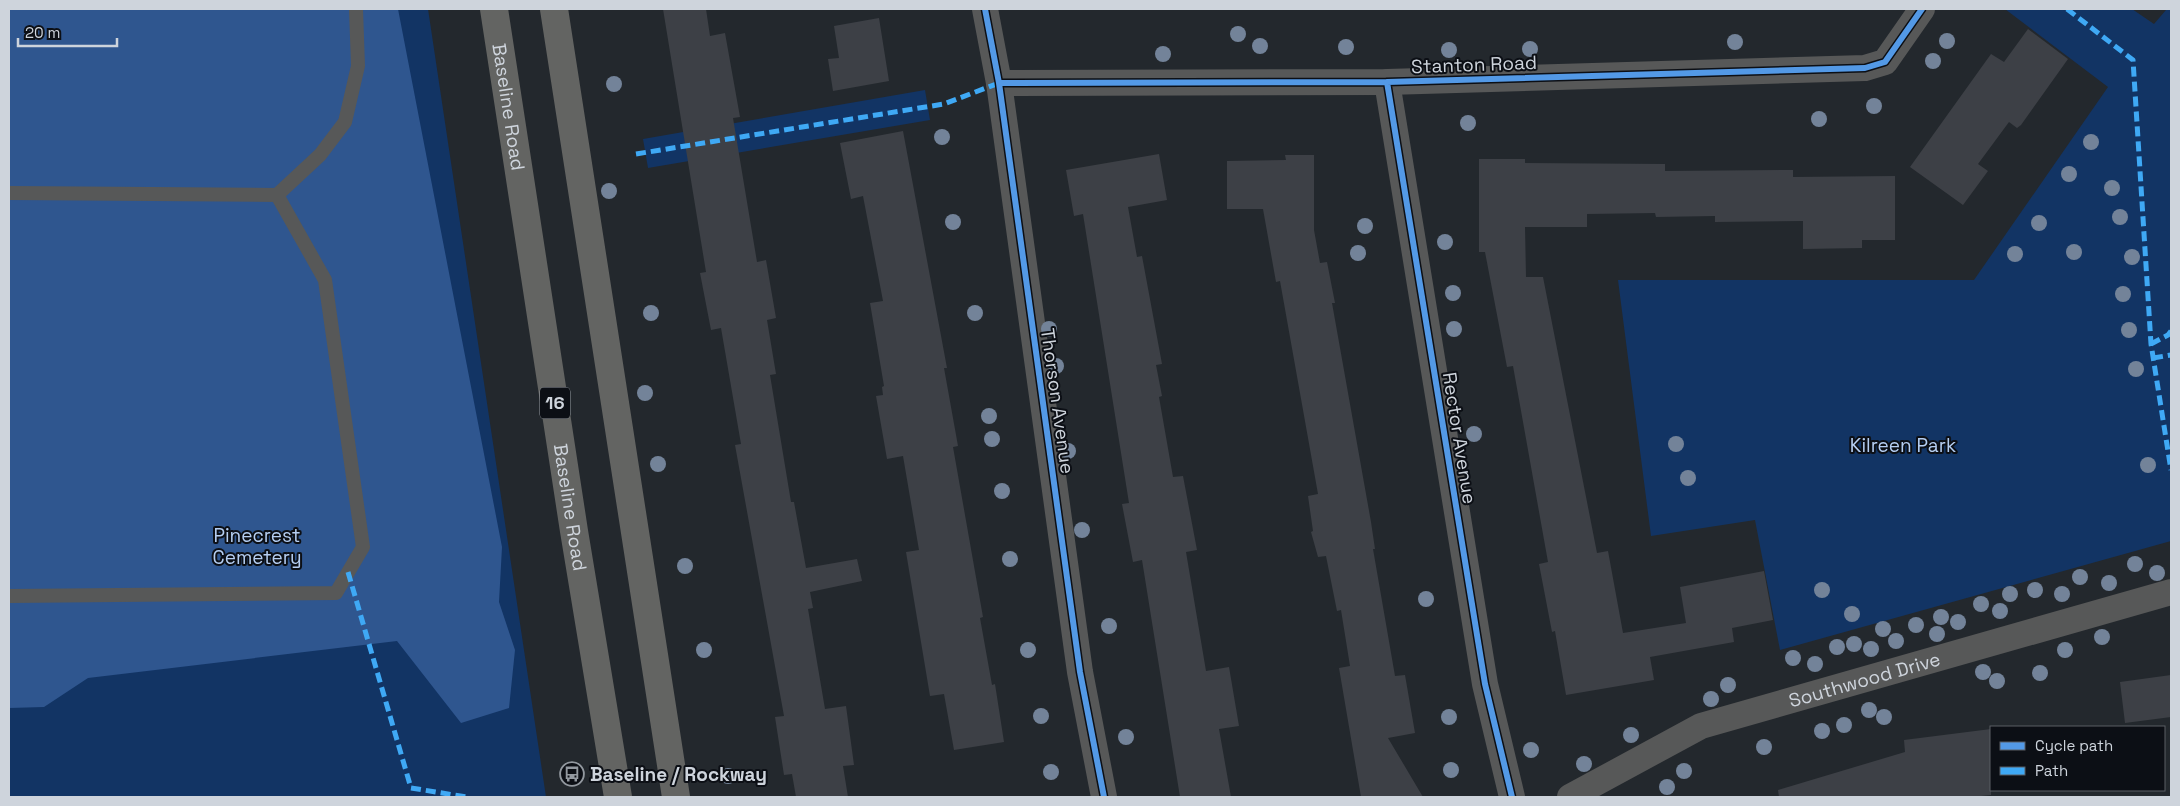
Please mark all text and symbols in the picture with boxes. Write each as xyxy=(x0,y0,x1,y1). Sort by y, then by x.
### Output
scale bar xyxy=(18,15,116,47)
text: 20 m xyxy=(25,23,60,42)
street label: Baseline Road xyxy=(486,42,531,172)
street label: Stanton Road xyxy=(1411,50,1537,79)
street label: Thorson Avenue xyxy=(1035,327,1080,475)
street label: Rector Avenue xyxy=(1437,370,1482,506)
road number: 16 xyxy=(540,388,570,418)
park label: Kilreen Park xyxy=(1850,433,1956,458)
street label: Baseline Road xyxy=(548,442,592,573)
park label: Pinecrest Cemetery xyxy=(212,523,302,570)
street label: Southwood Drive xyxy=(1786,646,1943,713)
legend xyxy=(1990,726,2165,791)
text: Cycle path xyxy=(2035,736,2113,755)
bus stop icon: Baseline / Rockway xyxy=(559,761,585,787)
text: Path xyxy=(2035,761,2068,780)
place label: Baseline / Rockway xyxy=(590,762,767,787)

